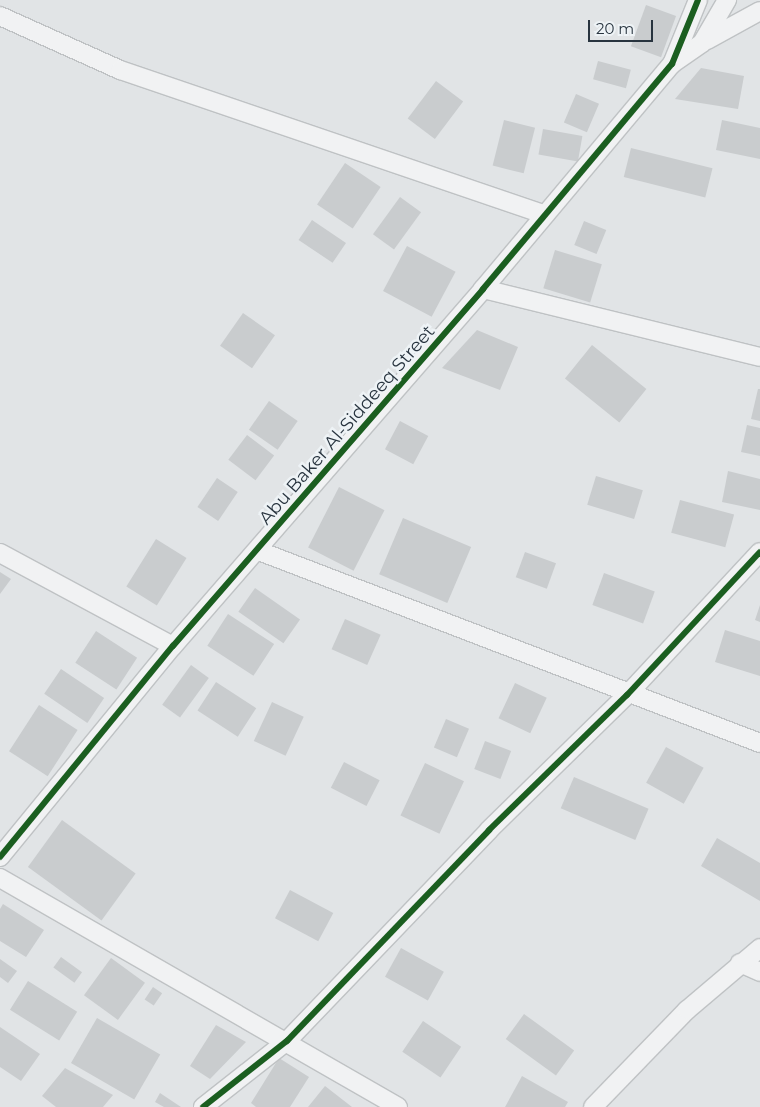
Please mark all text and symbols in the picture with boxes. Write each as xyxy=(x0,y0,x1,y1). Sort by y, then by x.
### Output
scale bar xyxy=(590,10,655,42)
text: 20 m xyxy=(596,19,634,38)
street label: Abu Baker Al-Siddeeq Street xyxy=(255,321,439,529)

